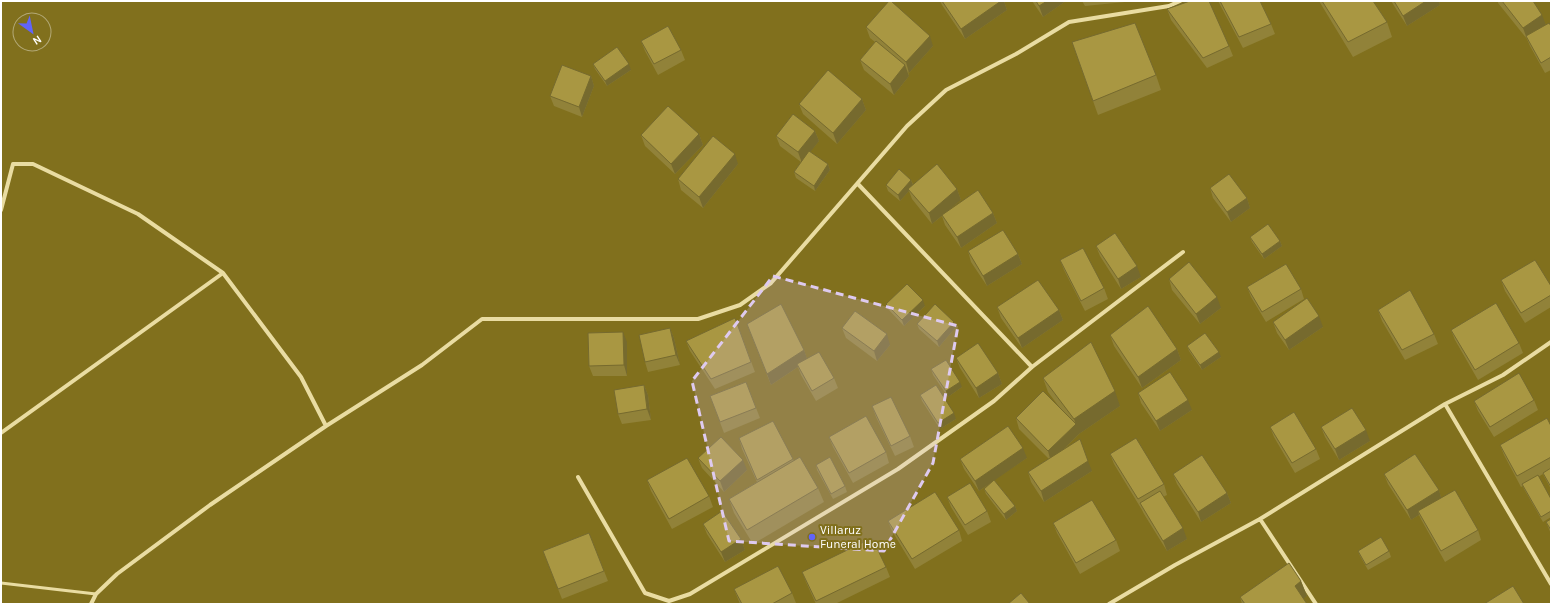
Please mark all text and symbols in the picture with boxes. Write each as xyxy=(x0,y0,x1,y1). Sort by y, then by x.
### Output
north arrow xyxy=(12,12,52,52)
text: N xyxy=(30,32,44,48)
place label: Villaruz Funeral Home xyxy=(820,523,896,551)
marker: Villaruz Funeral Home xyxy=(807,532,817,542)

